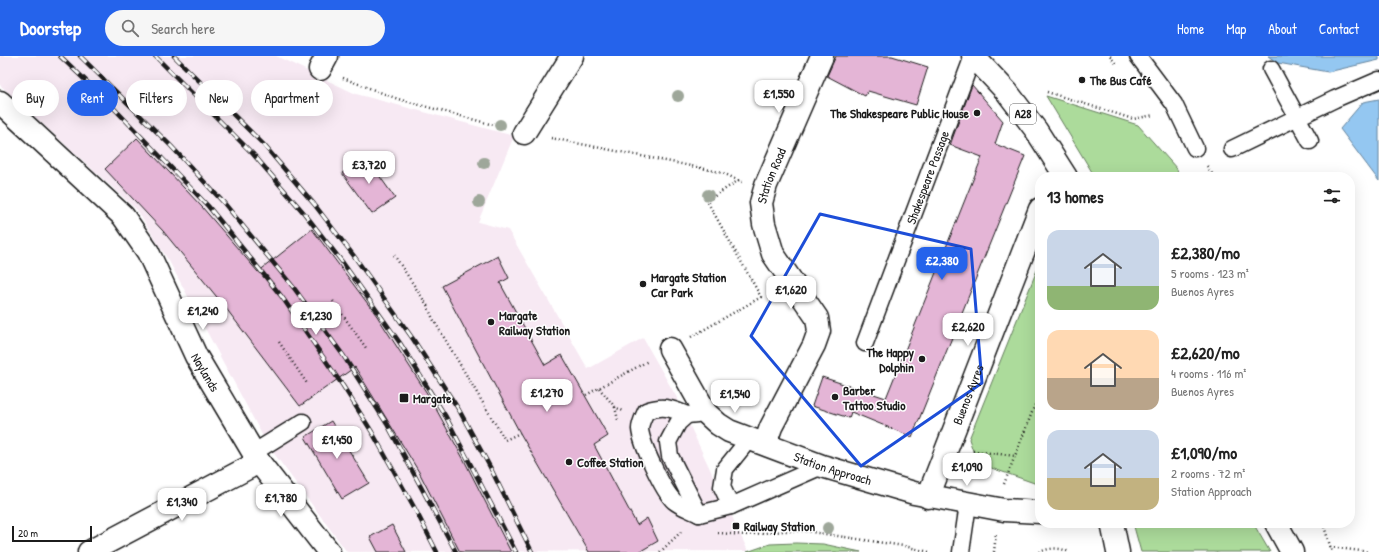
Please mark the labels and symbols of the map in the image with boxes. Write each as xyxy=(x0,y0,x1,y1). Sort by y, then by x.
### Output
place label: The Bus Café xyxy=(1089,71,1152,89)
marker: The Bus Café xyxy=(1077,75,1087,85)
pin: £1,550 xyxy=(746,80,812,114)
place label: The Shakespeare Public House xyxy=(829,104,970,123)
road number: A28 xyxy=(1010,104,1036,124)
marker: The Shakespeare Public House xyxy=(972,108,982,118)
street label: Shakespeare Passage xyxy=(902,128,953,227)
street label: Station Road xyxy=(752,145,790,205)
pin: £3,720 xyxy=(336,151,402,185)
pin: £2,380 xyxy=(909,247,975,281)
place label: Margate Station Car Park xyxy=(651,268,727,301)
pin: £1,620 xyxy=(758,276,824,310)
marker: Margate Station Car Park xyxy=(638,279,648,289)
pin: £1,240 xyxy=(170,297,236,331)
pin: £1,230 xyxy=(283,302,349,336)
place label: Margate Railway Station xyxy=(499,306,570,340)
pin: £2,620 xyxy=(935,313,1001,347)
marker: Margate Railway Station xyxy=(486,317,496,327)
place label: The Happy Dolphin xyxy=(865,343,915,377)
street label: Naylands xyxy=(187,350,224,395)
marker: The Happy Dolphin xyxy=(917,354,927,364)
street label: Buenos Ayres xyxy=(948,362,988,427)
pin: £1,270 xyxy=(514,379,580,413)
pin: £1,540 xyxy=(702,380,768,414)
place label: Barber Tattoo Studio xyxy=(842,381,906,414)
place label: Margate xyxy=(413,389,452,408)
marker: Margate xyxy=(398,392,410,404)
marker: Barber Tattoo Studio xyxy=(830,392,840,402)
pin: £1,450 xyxy=(304,426,370,460)
street label: Station Approach xyxy=(791,447,874,489)
place label: Coffee Station xyxy=(577,453,644,471)
pin: £1,090 xyxy=(934,453,1000,487)
marker: Coffee Station xyxy=(564,457,574,467)
pin: £1,780 xyxy=(248,484,314,518)
pin: £1,340 xyxy=(149,488,215,522)
place label: Railway Station xyxy=(744,517,815,536)
marker: Railway Station xyxy=(731,521,741,531)
scale bar xyxy=(12,524,92,543)

